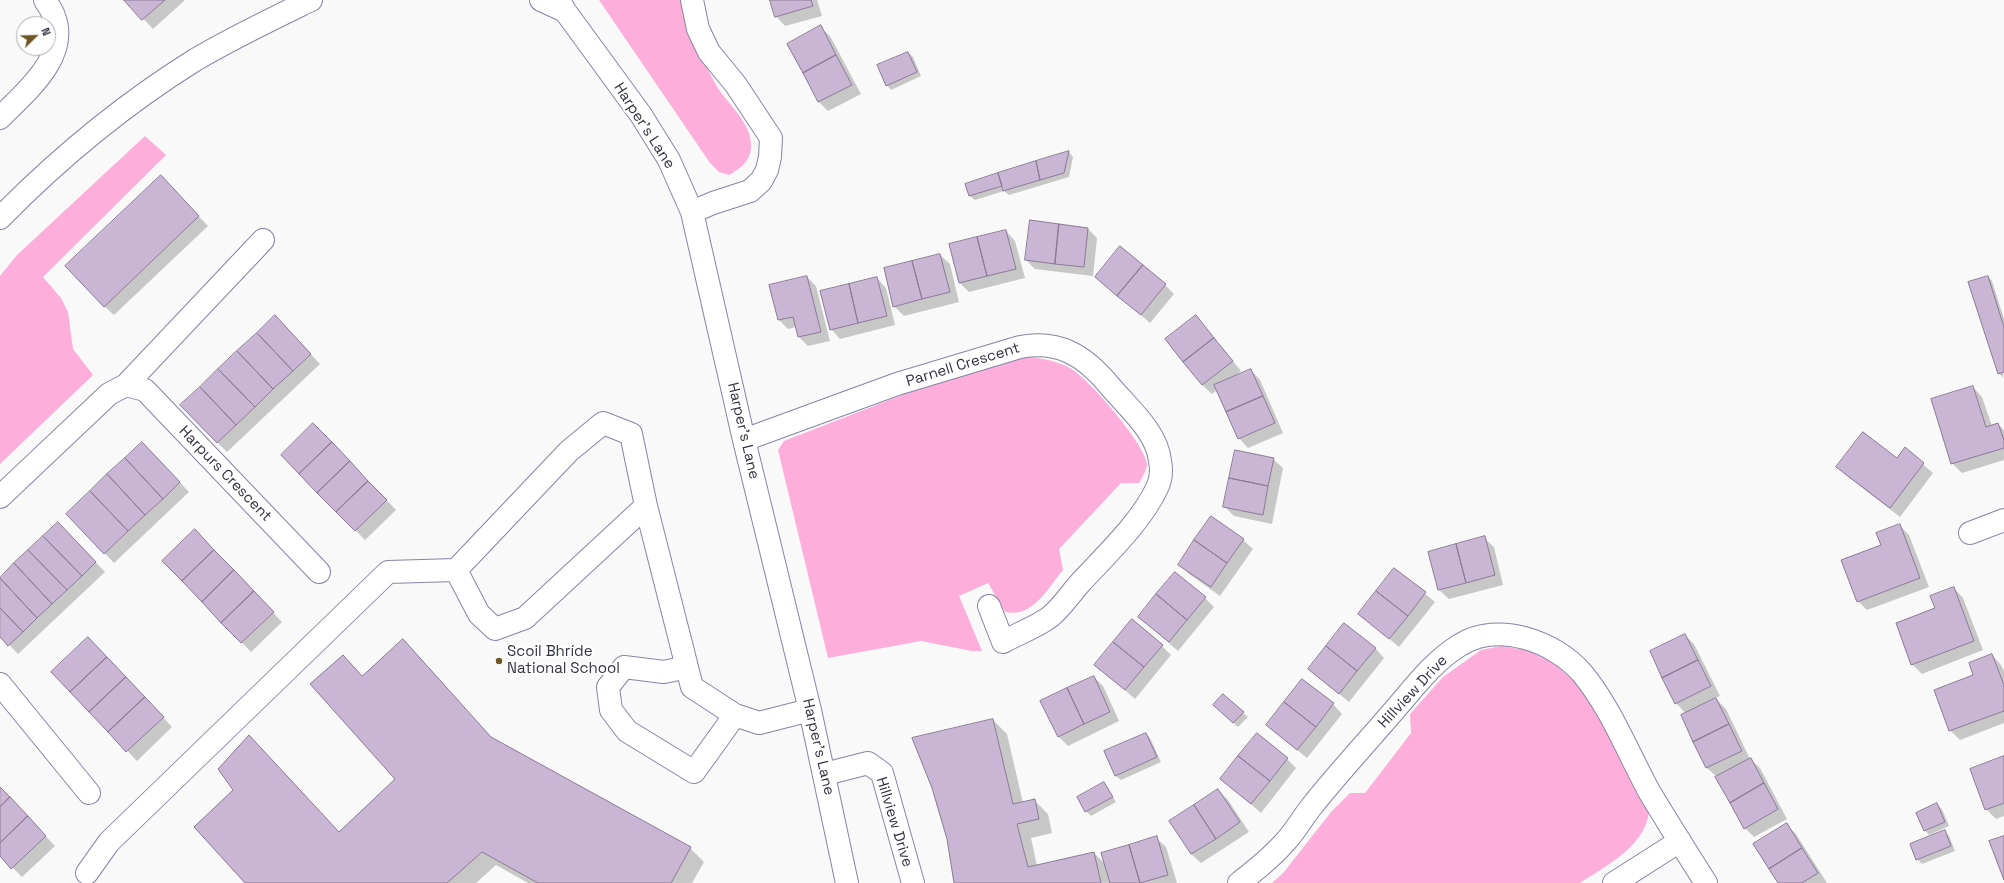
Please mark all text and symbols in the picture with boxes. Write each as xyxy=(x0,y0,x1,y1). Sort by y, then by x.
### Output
north arrow xyxy=(16,16,56,56)
text: N xyxy=(38,26,54,38)
street label: Harper's Lane xyxy=(610,80,678,172)
street label: Parnell Crescent xyxy=(904,339,1022,391)
street label: Harper's Lane xyxy=(723,381,763,481)
street label: Harpurs Crescent xyxy=(175,423,275,525)
place label: Scoil Bhríde National School xyxy=(507,643,620,678)
street label: Hillview Drive xyxy=(1375,652,1451,732)
marker: Scoil Bhríde National School xyxy=(494,656,504,666)
street label: Harper's Lane xyxy=(798,697,838,797)
street label: Hillview Drive xyxy=(872,775,916,869)

